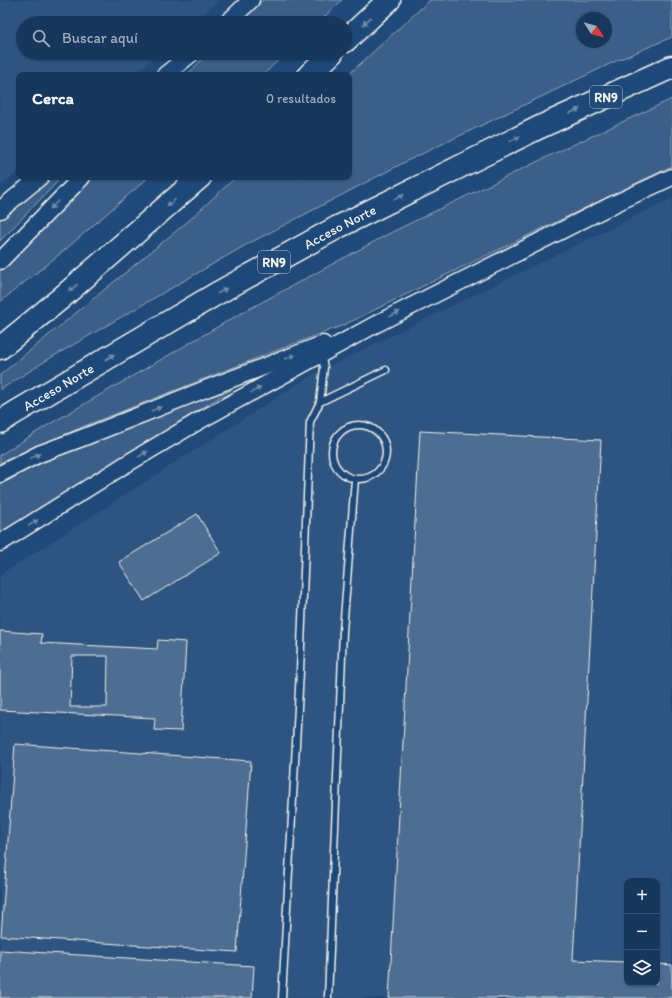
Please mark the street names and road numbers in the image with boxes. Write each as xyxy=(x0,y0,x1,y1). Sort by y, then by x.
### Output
road number: RN9 xyxy=(590,86,622,108)
street label: Acceso Norte xyxy=(301,201,379,253)
road number: RN9 xyxy=(258,251,290,273)
street label: Acceso Norte xyxy=(20,360,97,415)

